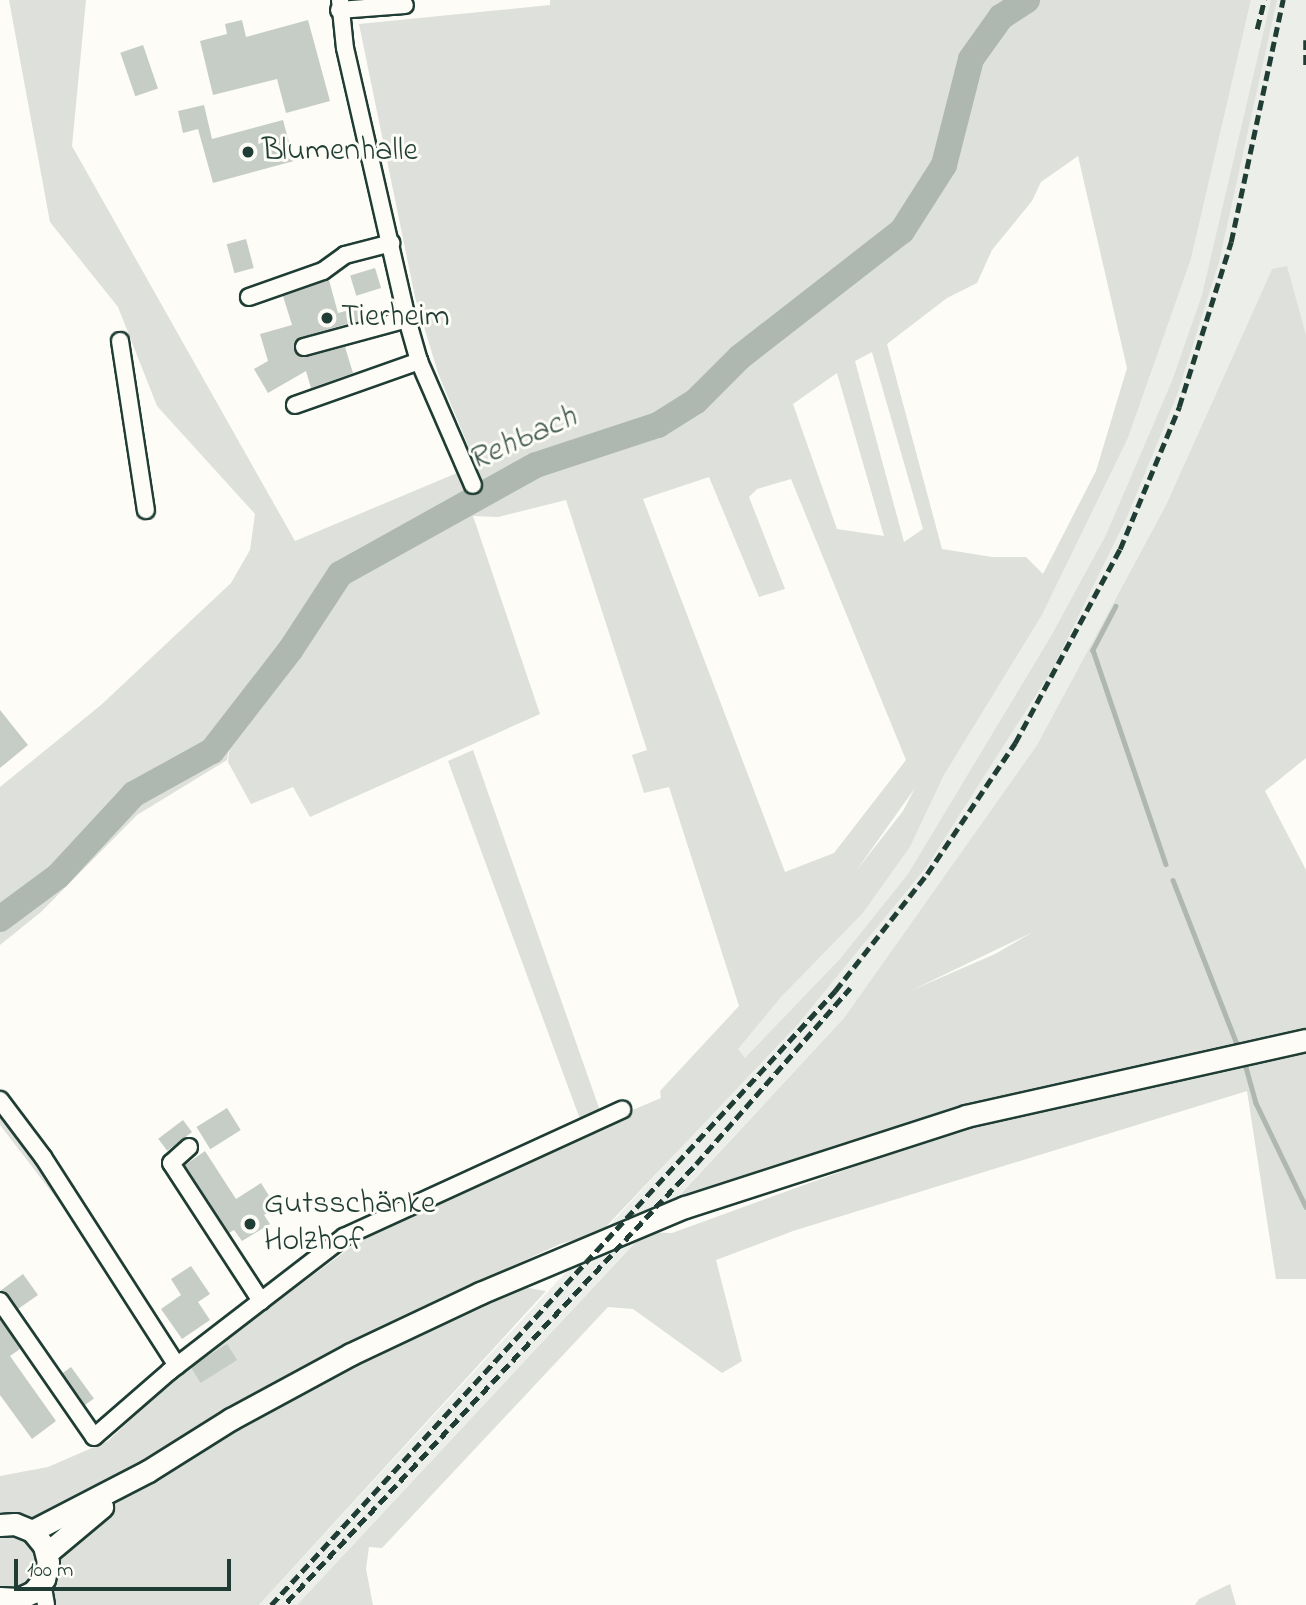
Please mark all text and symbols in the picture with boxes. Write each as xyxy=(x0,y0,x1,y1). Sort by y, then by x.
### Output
place label: Blumenhalle xyxy=(262,133,418,171)
marker: Blumenhalle xyxy=(240,144,256,160)
place label: Tierheim xyxy=(341,299,449,337)
marker: Tierheim xyxy=(319,310,335,326)
water label: Rehbach xyxy=(463,399,583,481)
place label: Gutsschänke Holzhof xyxy=(264,1187,435,1262)
marker: Gutsschänke Holzhof xyxy=(242,1216,258,1232)
scale bar xyxy=(18,1546,234,1590)
text: 100 m xyxy=(27,1556,73,1586)

